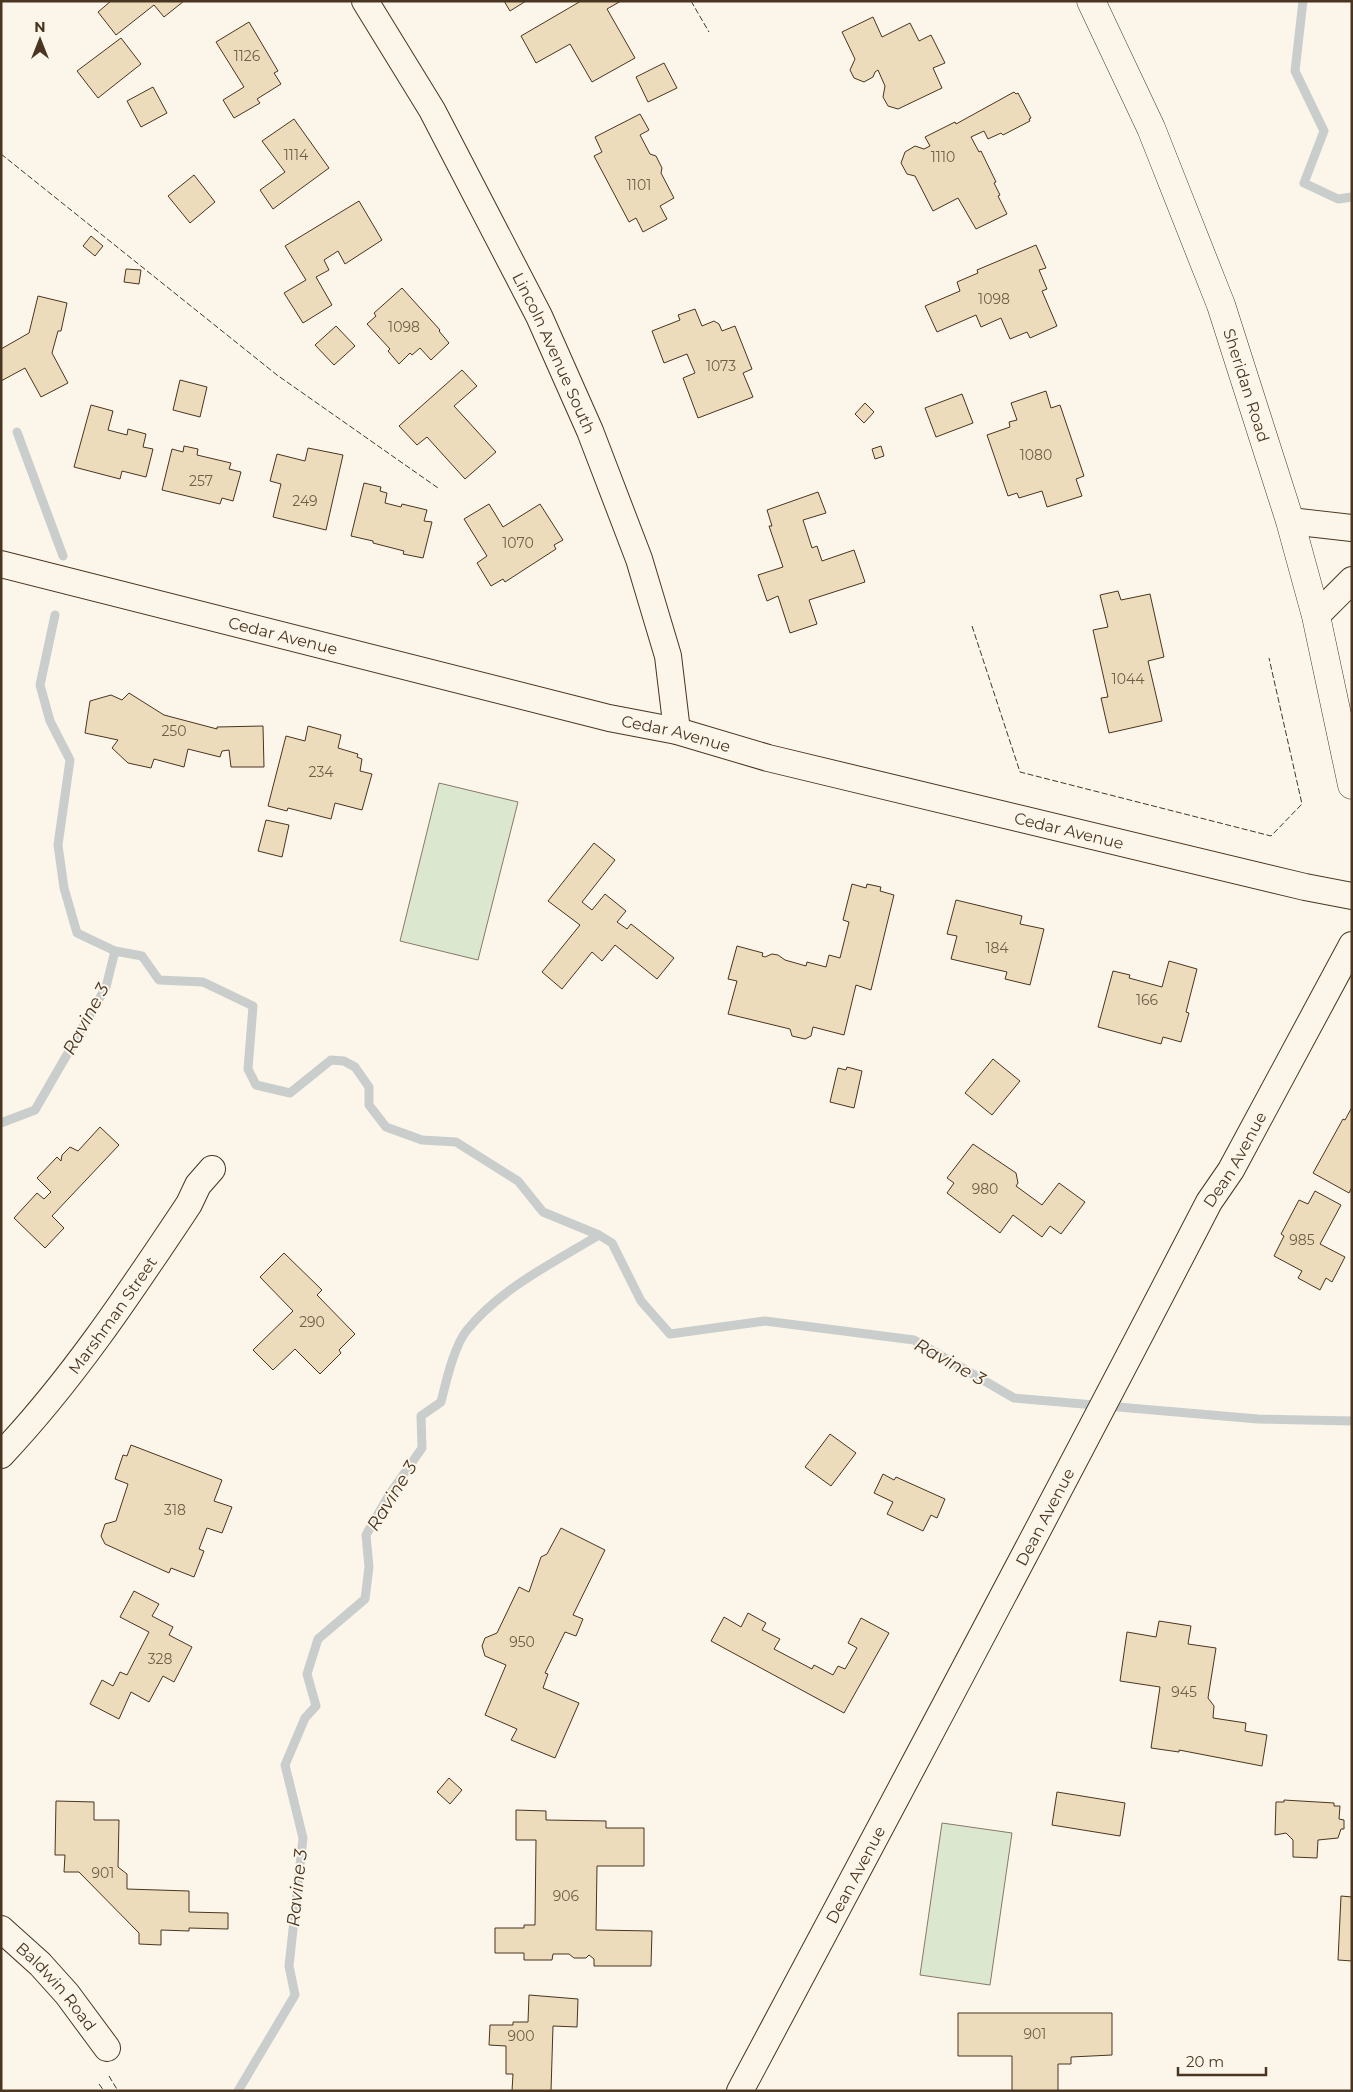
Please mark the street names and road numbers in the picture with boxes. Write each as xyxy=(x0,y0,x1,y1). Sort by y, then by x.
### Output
street label: Lincoln Avenue South xyxy=(509,269,599,437)
street label: Sheridan Road xyxy=(1220,326,1274,444)
street label: Cedar Avenue xyxy=(226,612,340,658)
street label: Cedar Avenue xyxy=(620,711,733,756)
street label: Cedar Avenue xyxy=(1012,808,1126,853)
street label: Dean Avenue xyxy=(1199,1108,1270,1211)
street label: Marshman Street xyxy=(64,1252,161,1378)
street label: Dean Avenue xyxy=(1011,1465,1078,1569)
street label: Dean Avenue xyxy=(822,1823,889,1927)
street label: Baldwin Road xyxy=(13,1938,100,2034)

